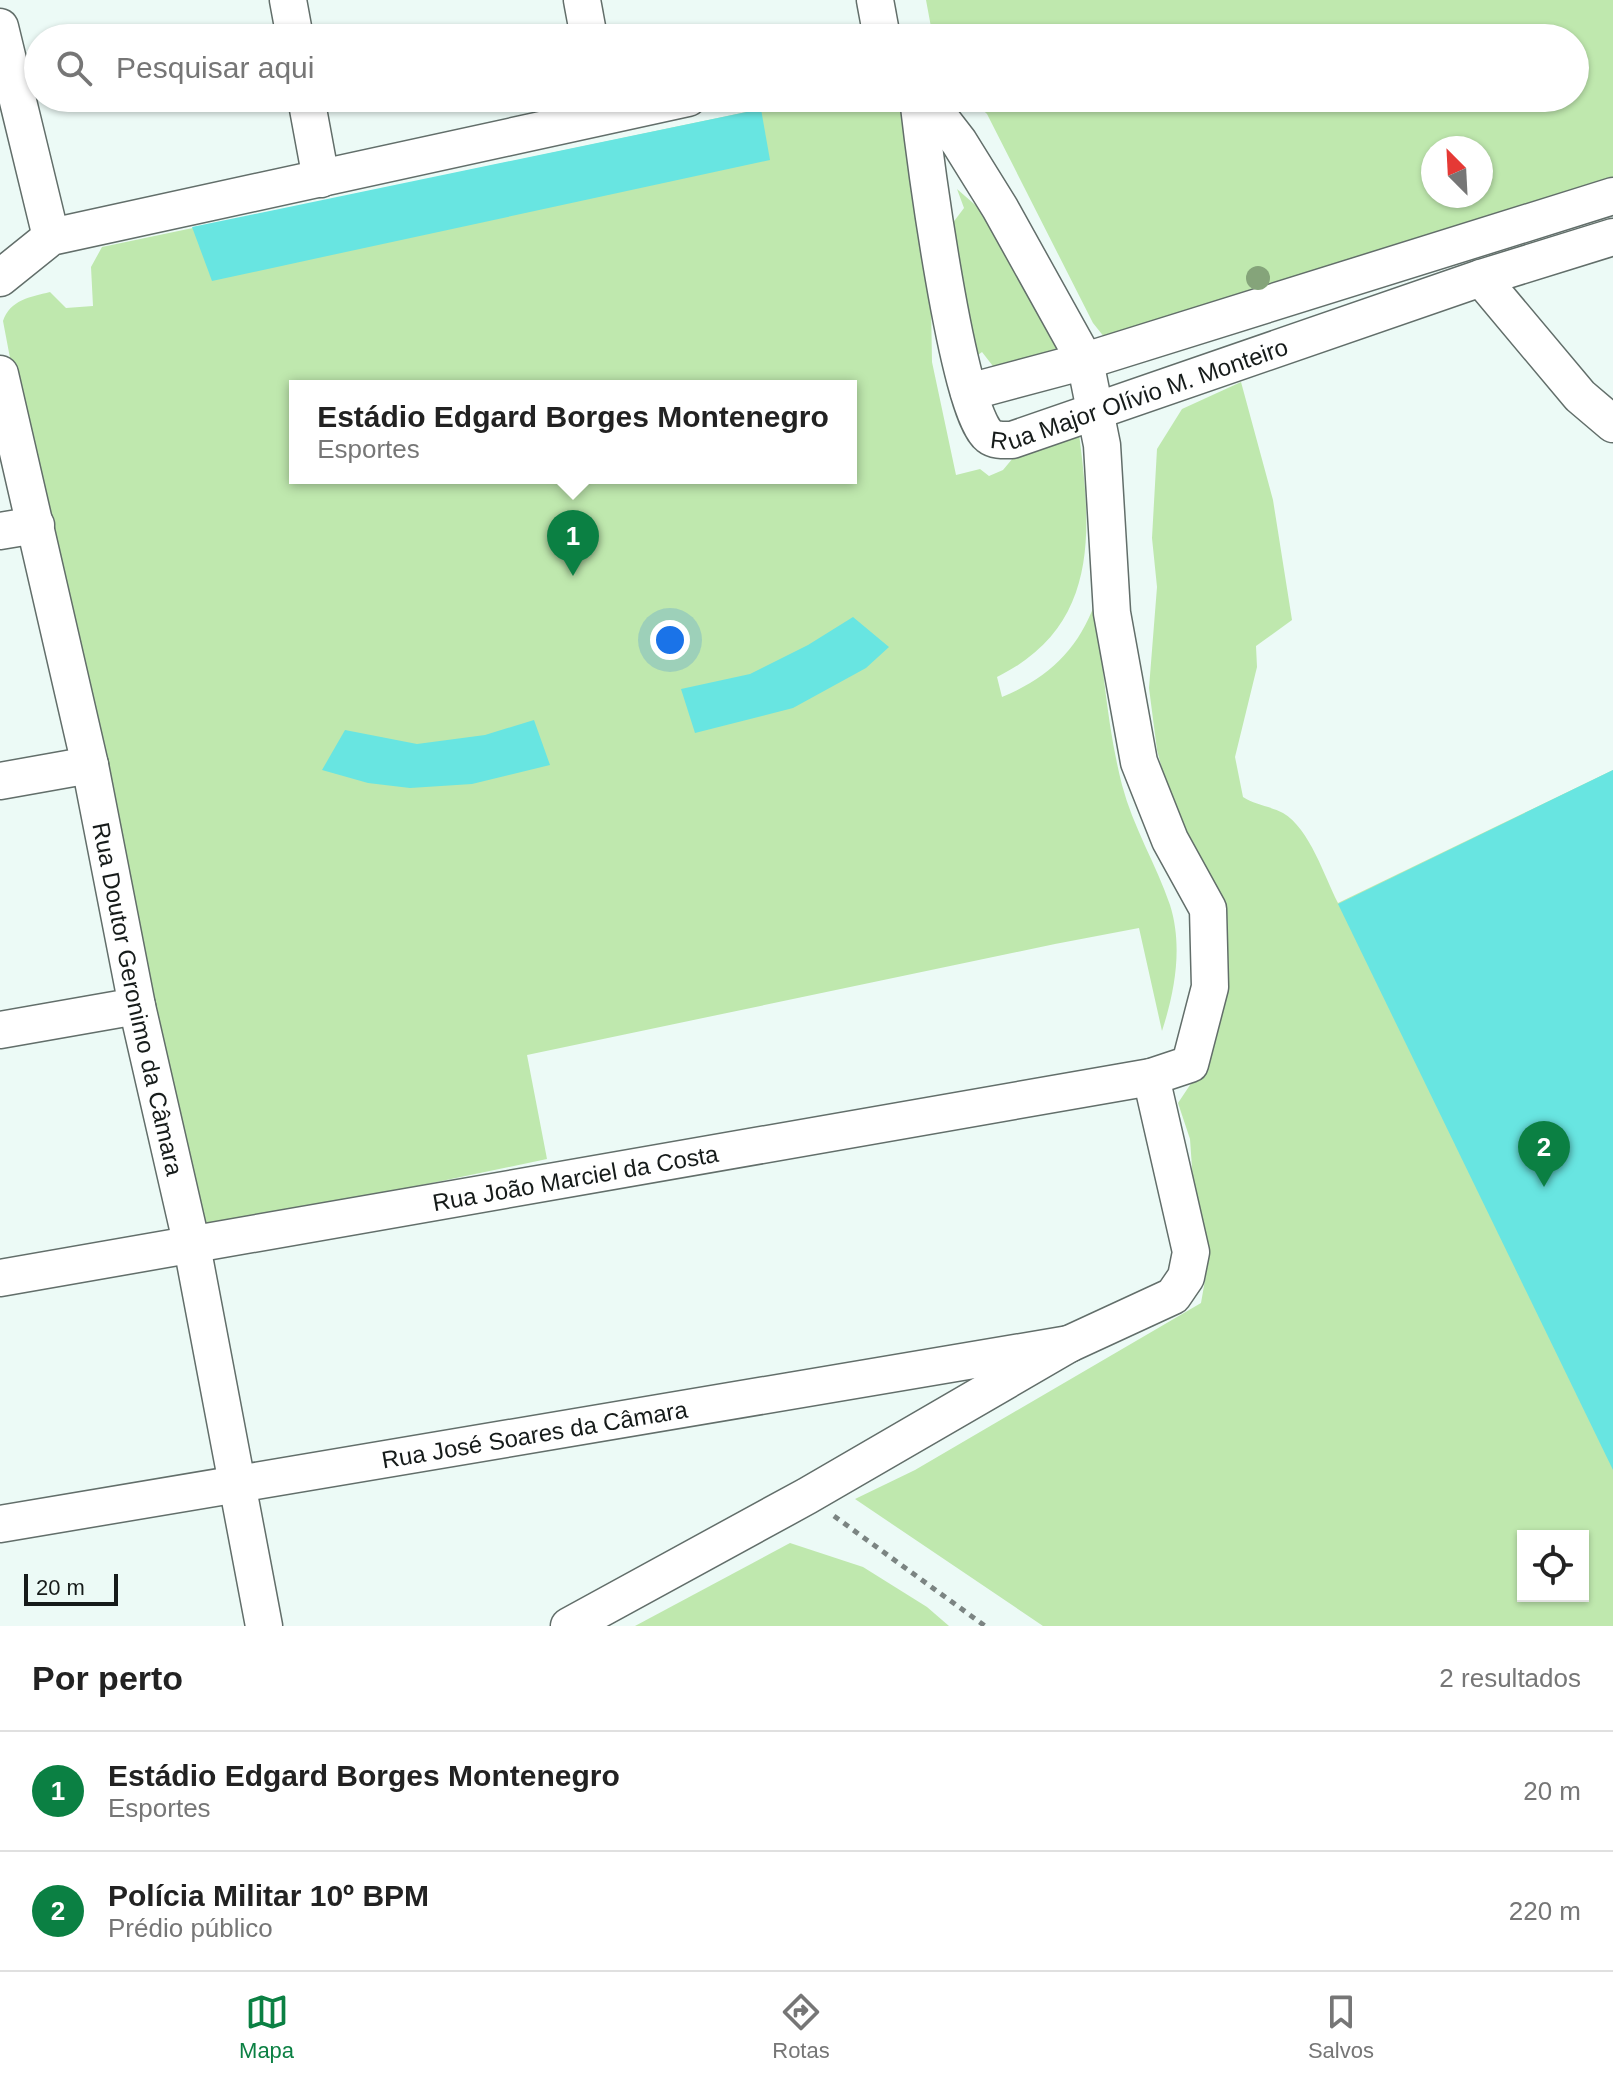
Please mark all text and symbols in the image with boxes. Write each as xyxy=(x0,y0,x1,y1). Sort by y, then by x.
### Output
search box xyxy=(24,24,1589,112)
icon: search xyxy=(52,46,96,90)
text: Pesquisar aqui xyxy=(116,51,314,84)
north arrow xyxy=(1421,136,1493,208)
street label: Rua Major Olívio M. Monteiro xyxy=(989,332,1291,454)
popup xyxy=(289,380,857,484)
text: Estádio Edgard Borges Montenegro xyxy=(317,400,829,433)
text: Esportes xyxy=(317,434,420,464)
pin: 1 xyxy=(547,510,599,576)
your location xyxy=(650,620,690,660)
street label: Rua Doutor Geronimo da Câmara xyxy=(88,820,189,1179)
pin: 2 xyxy=(1518,1121,1570,1187)
street label: Rua João Marciel da Costa xyxy=(430,1139,721,1216)
street label: Rua José Soares da Câmara xyxy=(380,1395,690,1473)
map controls xyxy=(1517,1530,1589,1602)
button: locate xyxy=(1517,1530,1589,1602)
scale bar xyxy=(24,1570,118,1606)
text: 20 m xyxy=(36,1575,85,1600)
text: Por perto xyxy=(32,1659,183,1697)
text: 2 resultados xyxy=(1439,1663,1581,1693)
text: Estádio Edgard Borges Montenegro xyxy=(108,1759,620,1792)
text: 1 xyxy=(51,1776,65,1806)
text: 20 m xyxy=(1523,1776,1581,1806)
text: Esportes xyxy=(108,1793,211,1823)
text: Polícia Militar 10º BPM xyxy=(108,1879,429,1912)
text: 2 xyxy=(51,1896,65,1926)
text: 220 m xyxy=(1509,1896,1581,1926)
text: Prédio público xyxy=(108,1913,273,1943)
tab: Mapa xyxy=(239,1990,294,2064)
tab: Rotas xyxy=(772,1990,830,2064)
tab: Salvos xyxy=(1308,1990,1374,2064)

